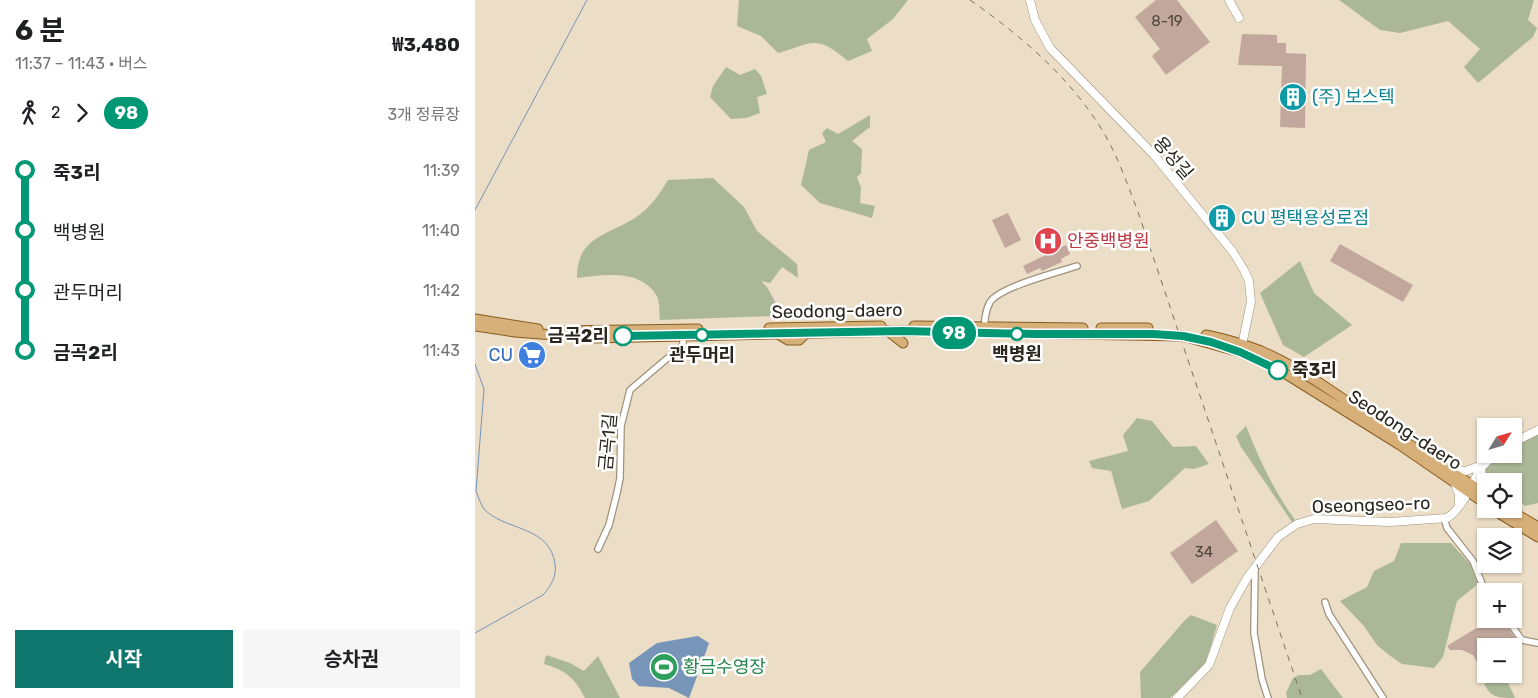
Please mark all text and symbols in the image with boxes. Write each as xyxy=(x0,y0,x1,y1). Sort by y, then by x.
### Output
house number: 8-19 xyxy=(1151,12,1183,30)
text: 6 분 xyxy=(15,14,65,47)
text: ₩3,480 xyxy=(392,33,460,56)
text: 11:37 – 11:43 · 버스 xyxy=(15,54,148,73)
building icon: (주) 보스텍 xyxy=(1278,82,1308,112)
place label: (주) 보스텍 xyxy=(1312,86,1395,108)
icon: walk xyxy=(15,99,43,127)
icon: forward xyxy=(68,99,96,127)
text: 98 xyxy=(114,102,138,124)
text: 2 xyxy=(51,103,60,122)
text: 3개 정류장 xyxy=(388,105,460,124)
street label: 용성길 xyxy=(1148,132,1198,184)
text: 죽3리 xyxy=(53,161,100,184)
text: 11:39 xyxy=(423,161,460,180)
building icon: CU 평택용성로점 xyxy=(1207,203,1237,233)
place label: CU 평택용성로점 xyxy=(1241,207,1369,229)
text: 백병원 xyxy=(53,221,105,244)
text: 11:40 xyxy=(422,221,460,240)
hospital icon: 안중백병원 xyxy=(1033,226,1063,256)
place label: 안중백병원 xyxy=(1067,230,1150,252)
text: 관두머리 xyxy=(53,281,123,304)
text: 11:42 xyxy=(423,281,460,300)
street label: Seodong-daero xyxy=(771,299,903,323)
line badge: 98 xyxy=(931,317,977,349)
text: 98 xyxy=(942,322,966,344)
place label: 금곡2리 xyxy=(548,325,609,347)
marker: 금곡2리 xyxy=(613,326,633,346)
marker: 백병원 xyxy=(1010,327,1024,341)
marker: 관두머리 xyxy=(695,328,709,342)
supermarket icon: CU xyxy=(517,340,547,370)
text: 금곡2리 xyxy=(53,341,118,364)
text: 11:43 xyxy=(423,341,460,360)
place label: 백병원 xyxy=(992,343,1042,365)
place label: CU xyxy=(488,344,513,366)
place label: 관두머리 xyxy=(669,344,735,366)
place label: 죽3리 xyxy=(1292,359,1337,381)
marker: 죽3리 xyxy=(1268,360,1288,380)
street label: Seodong-daero xyxy=(1344,385,1466,475)
street label: 금곡1길 xyxy=(595,412,621,472)
north arrow xyxy=(1477,418,1523,462)
map controls xyxy=(1477,418,1522,683)
button: locate xyxy=(1477,473,1522,518)
street label: Oseongseo-ro xyxy=(1311,492,1431,518)
button: layers xyxy=(1477,528,1522,573)
house number: 34 xyxy=(1195,543,1213,561)
button: + xyxy=(1477,583,1522,628)
button: 시작 xyxy=(15,630,233,688)
button: 승차권 xyxy=(243,630,460,688)
button: − xyxy=(1477,638,1522,683)
sports icon: 황금수영장 xyxy=(649,652,679,682)
place label: 황금수영장 xyxy=(683,656,766,678)

